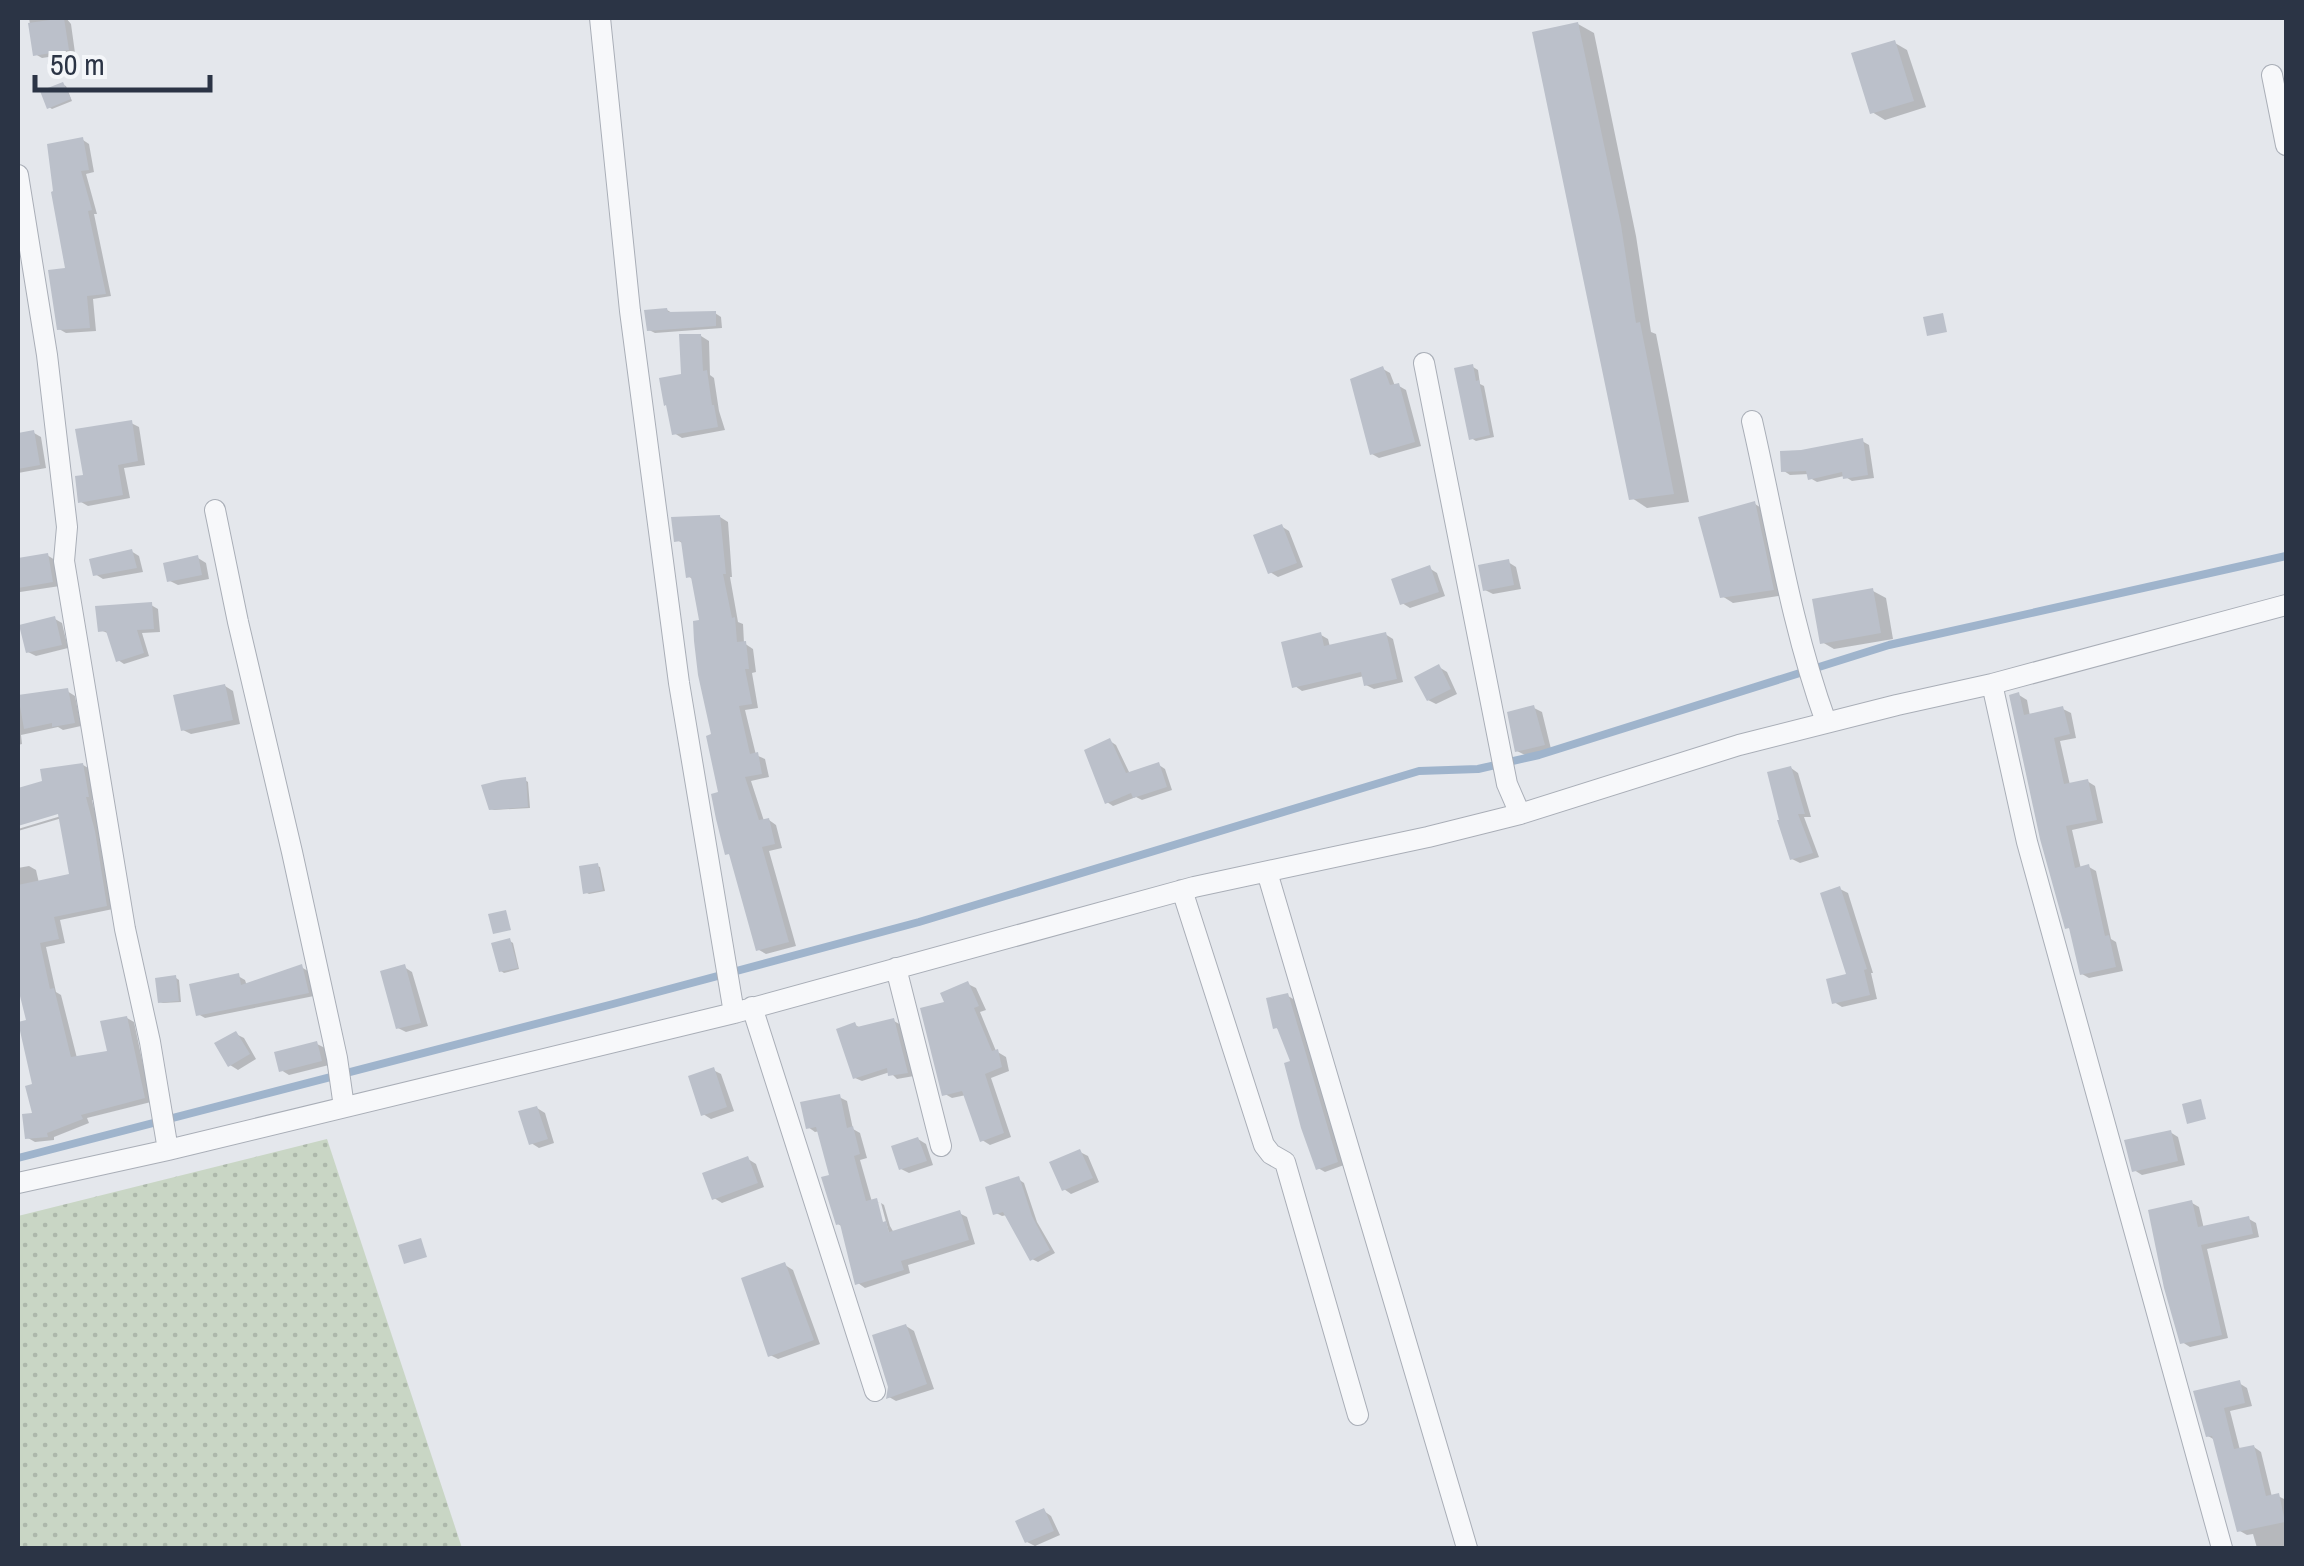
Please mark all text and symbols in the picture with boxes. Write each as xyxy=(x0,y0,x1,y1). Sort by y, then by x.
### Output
scale bar xyxy=(35,30,210,92)
text: 50 m xyxy=(50,44,105,84)

